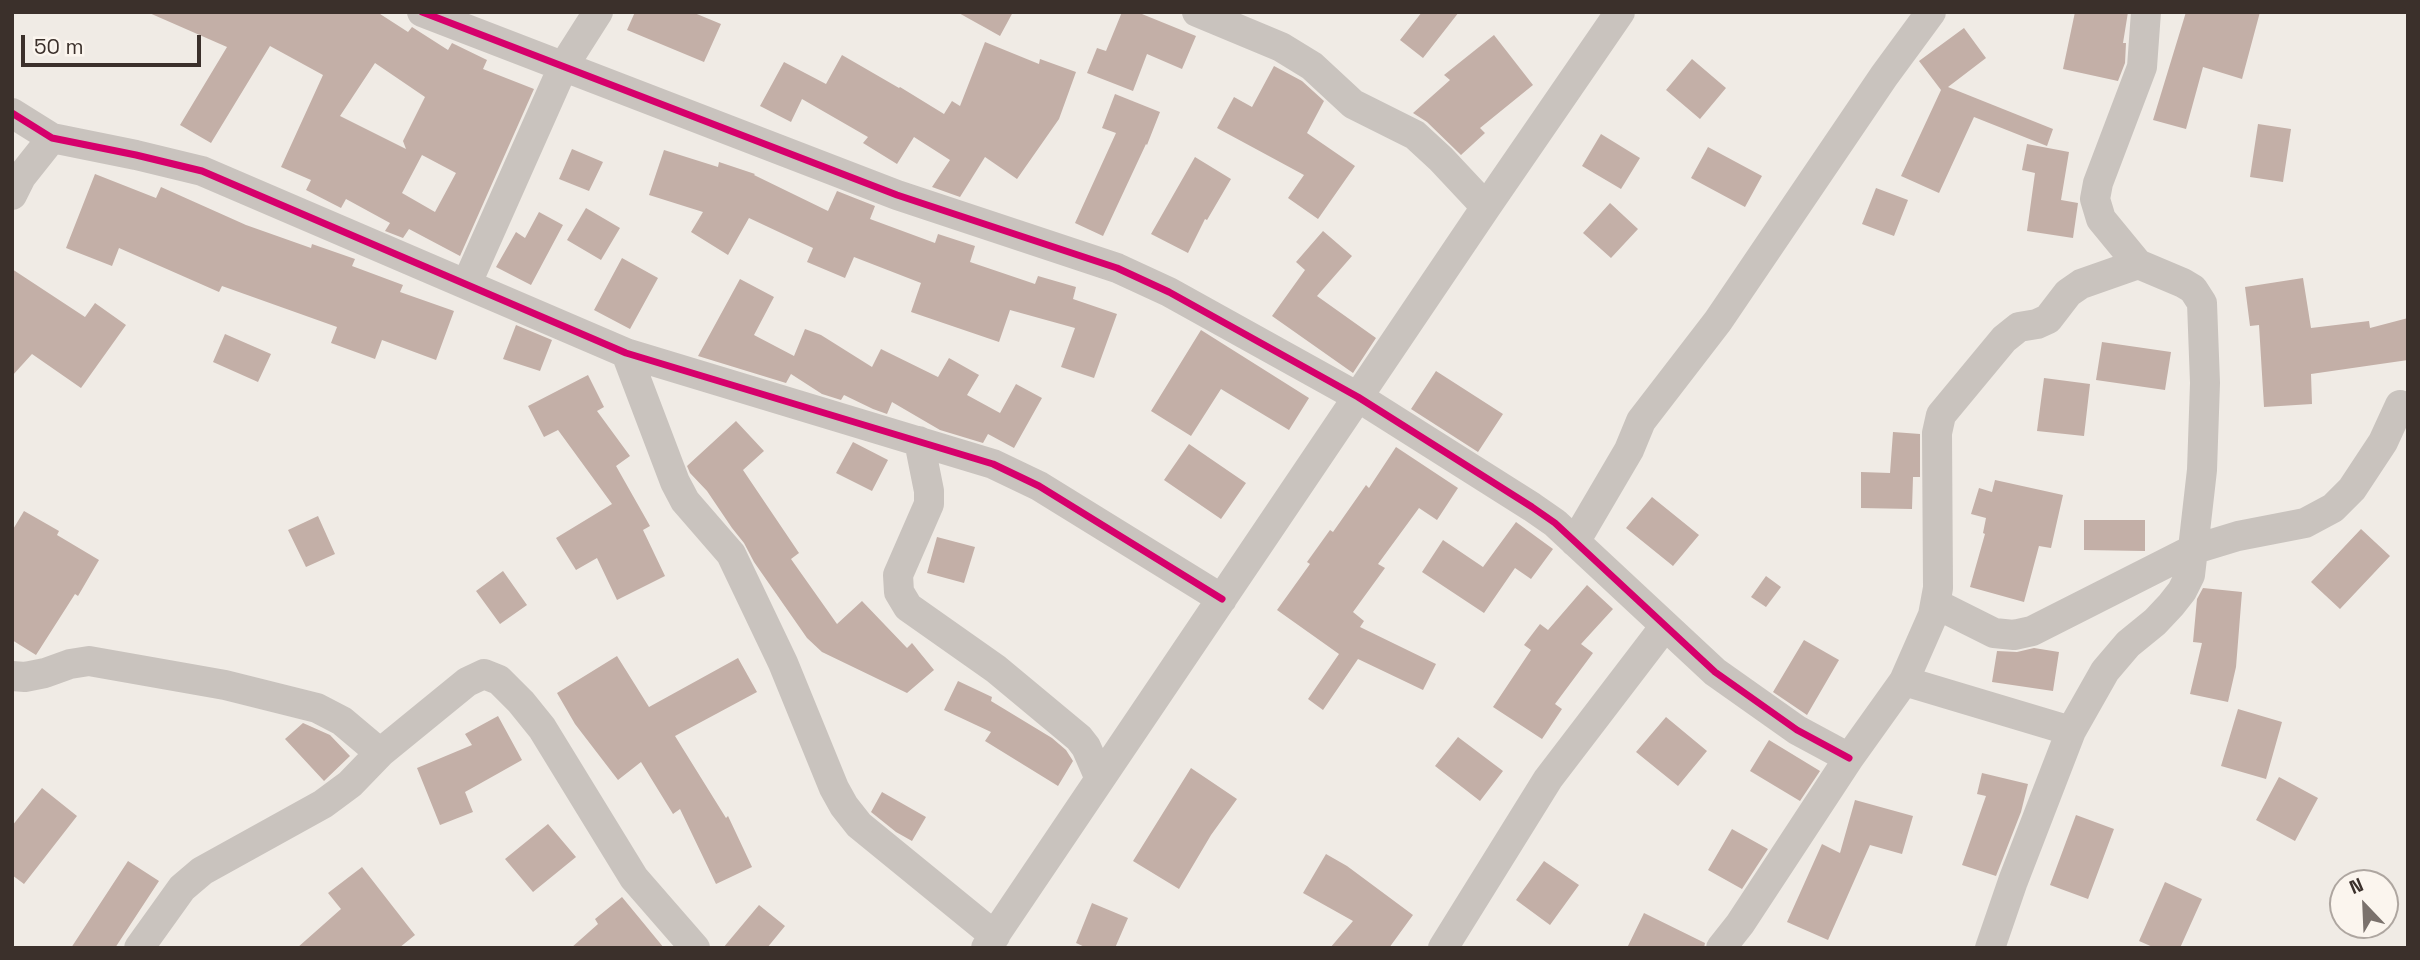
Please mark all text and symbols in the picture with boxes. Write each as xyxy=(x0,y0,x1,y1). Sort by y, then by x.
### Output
scale bar xyxy=(24,21,205,65)
text: 50 m xyxy=(34,33,84,60)
north arrow xyxy=(2329,869,2399,939)
text: N xyxy=(2346,872,2367,900)

